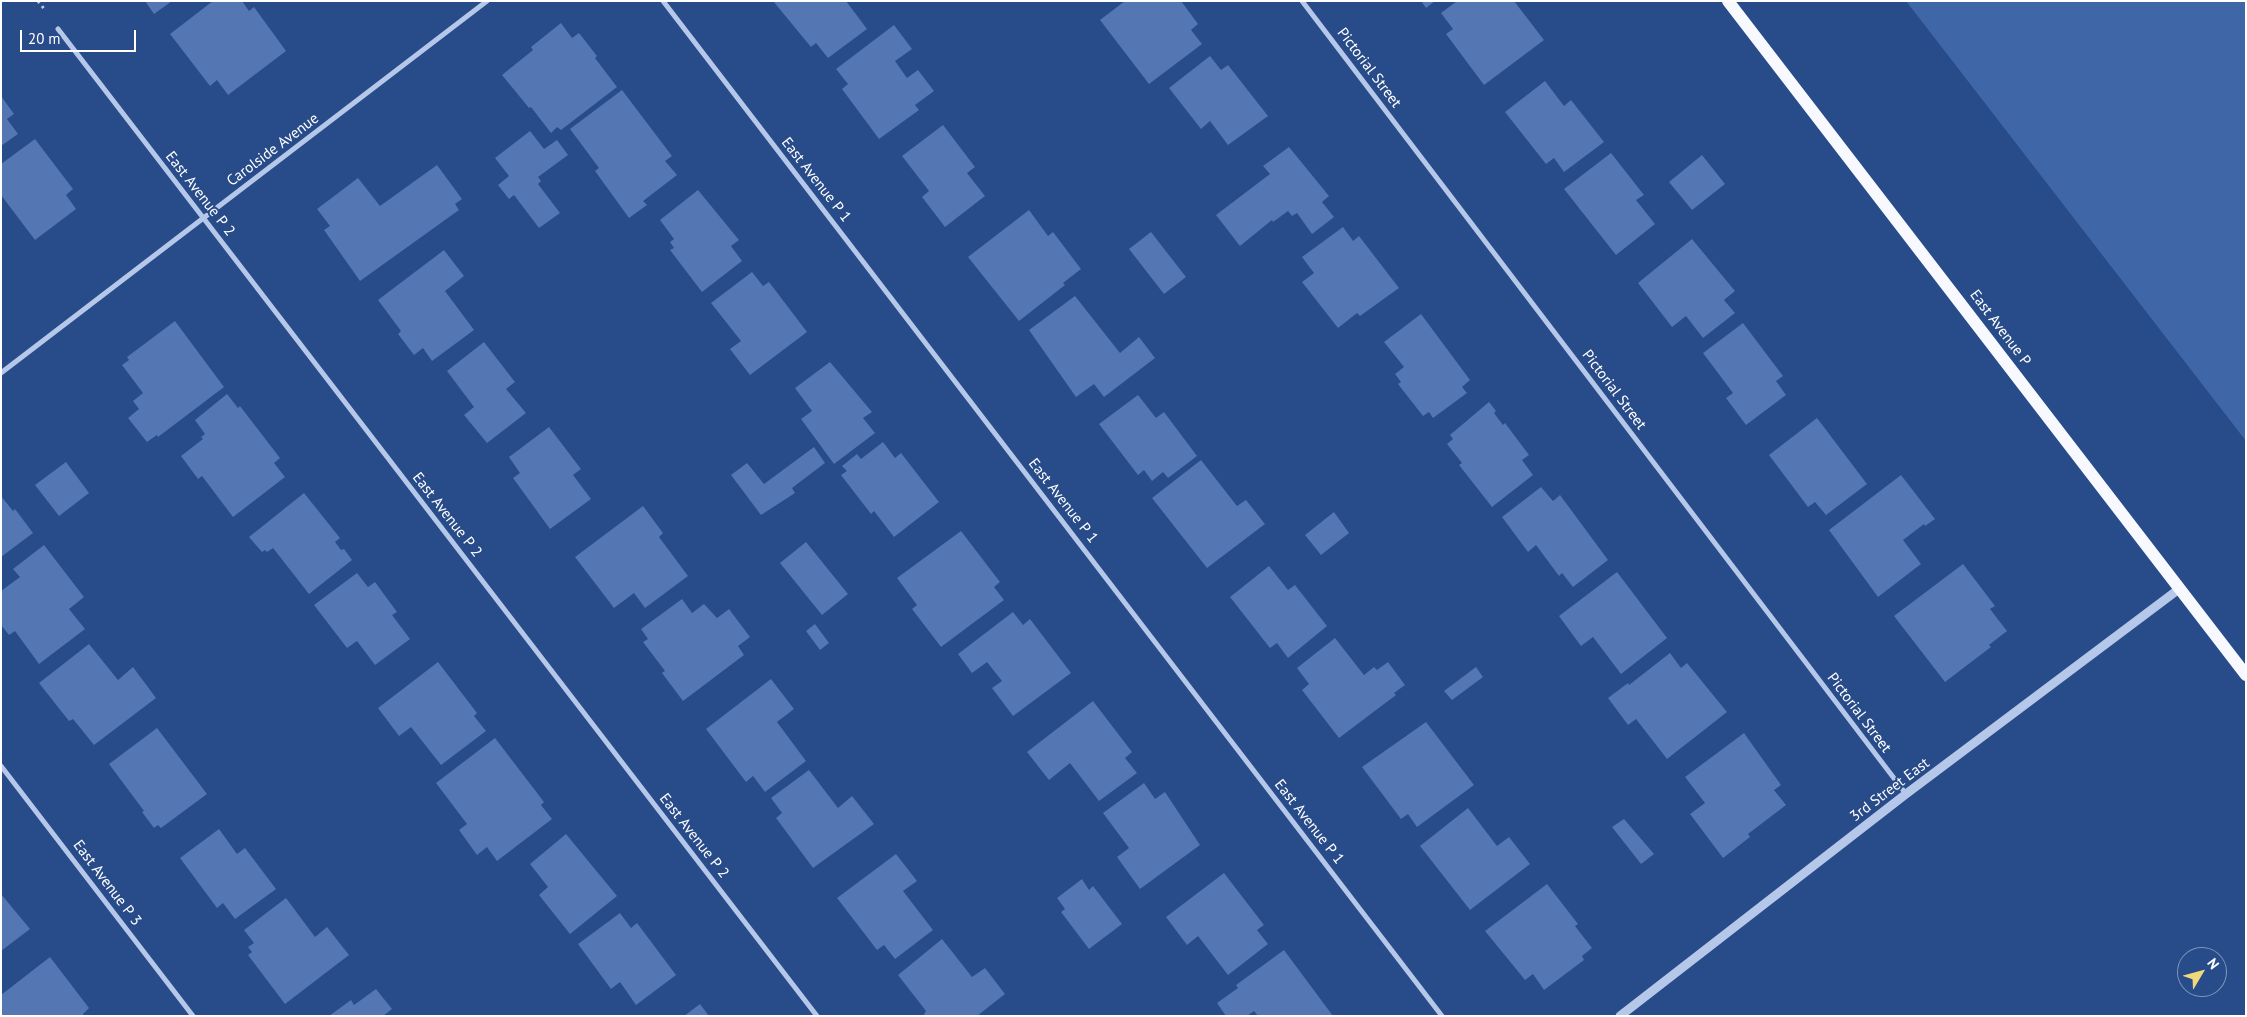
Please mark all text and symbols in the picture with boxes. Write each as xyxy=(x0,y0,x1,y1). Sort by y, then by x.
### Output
scale bar xyxy=(22,20,139,52)
street label: Pictorial Street xyxy=(1333,24,1405,112)
text: 20 m xyxy=(28,29,61,48)
street label: Carolside Avenue xyxy=(224,110,322,190)
street label: East Avenue P 1 xyxy=(777,134,855,226)
street label: East Avenue P 2 xyxy=(161,148,239,240)
street label: East Avenue P xyxy=(1966,287,2034,369)
street label: Pictorial Street xyxy=(1578,346,1650,434)
street label: East Avenue P 1 xyxy=(1024,455,1102,547)
street label: East Avenue P 2 xyxy=(408,469,486,561)
street label: Pictorial Street xyxy=(1823,669,1895,757)
street label: 3rd Street East xyxy=(1847,754,1933,826)
street label: East Avenue P 1 xyxy=(1270,776,1348,868)
street label: East Avenue P 2 xyxy=(655,790,733,882)
street label: East Avenue P 3 xyxy=(69,837,145,929)
north arrow xyxy=(2177,947,2227,997)
text: N xyxy=(2203,954,2223,973)

